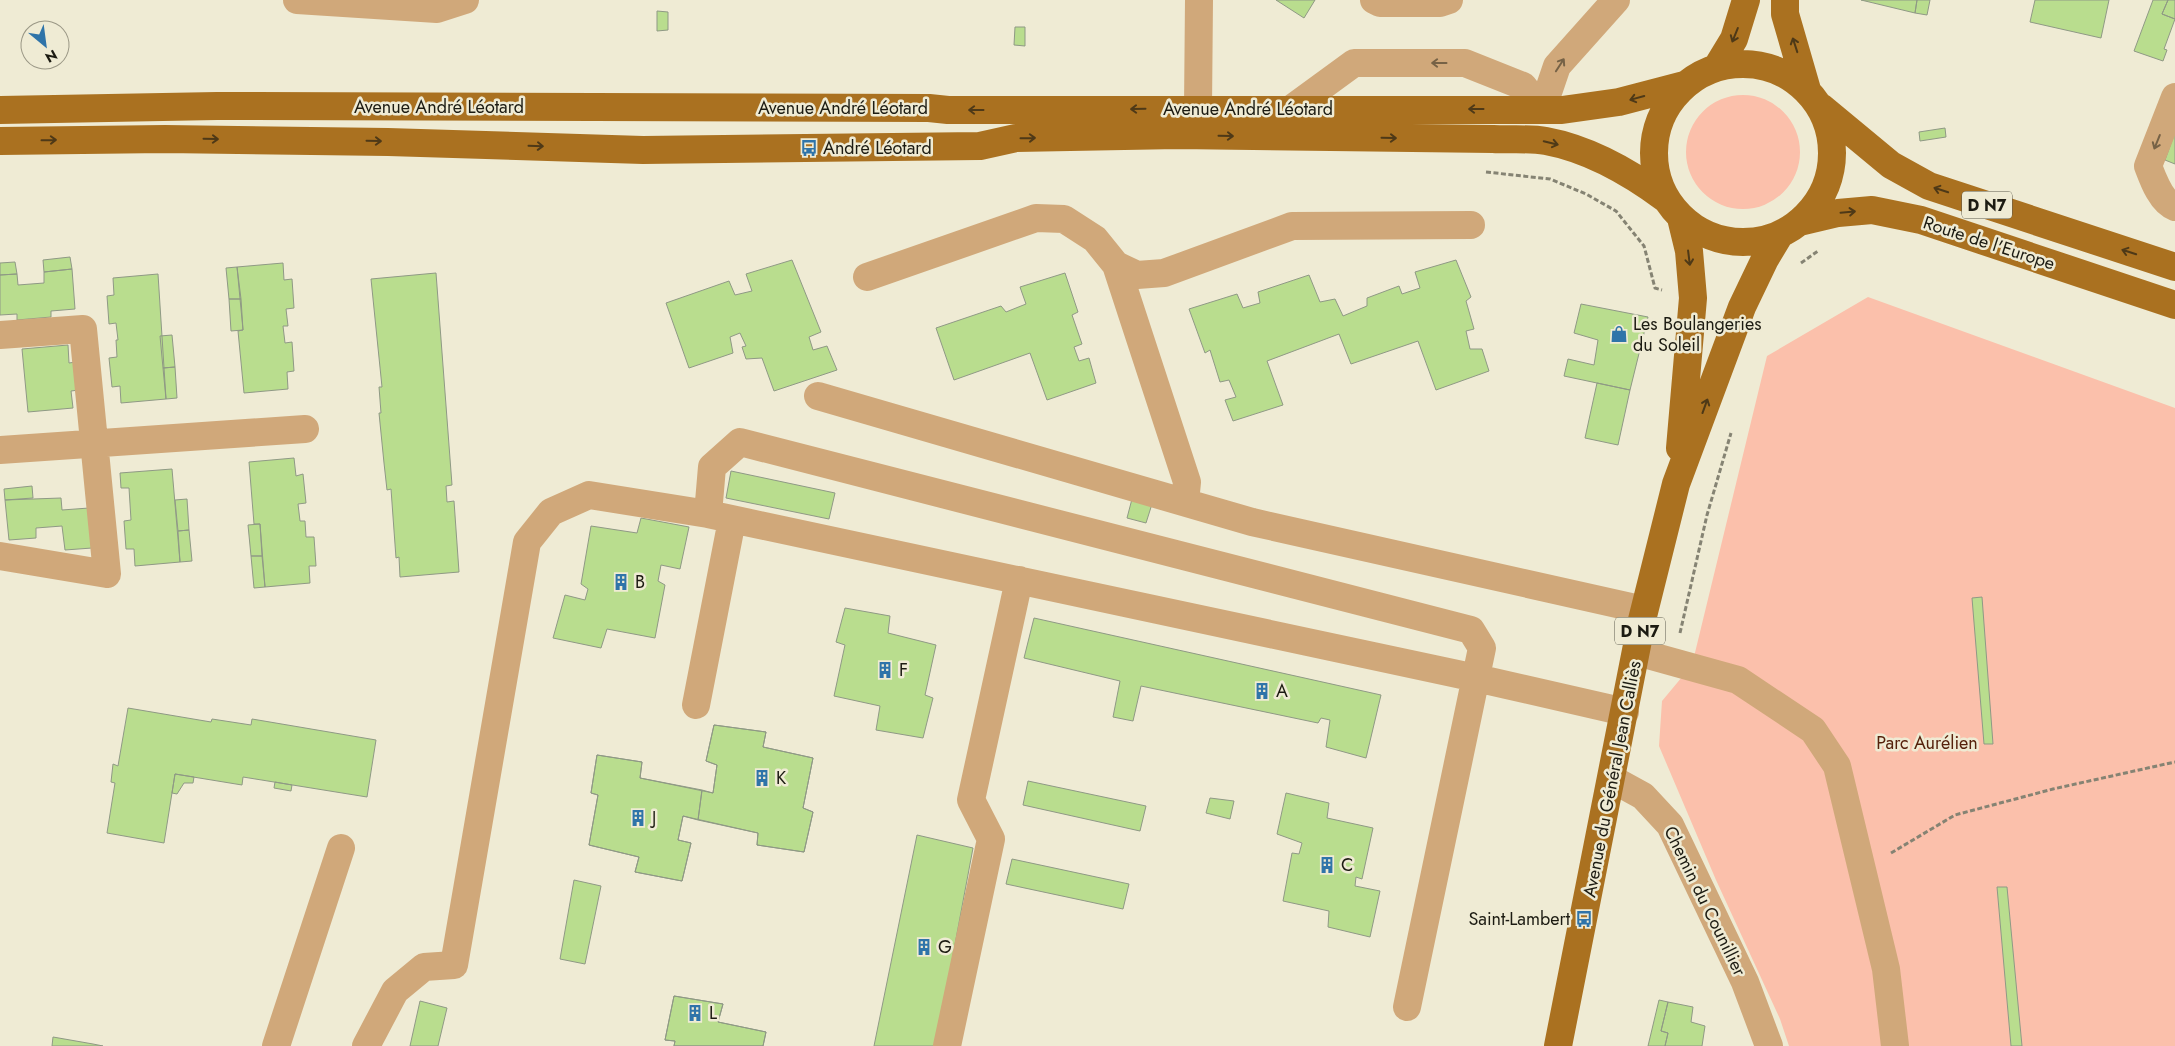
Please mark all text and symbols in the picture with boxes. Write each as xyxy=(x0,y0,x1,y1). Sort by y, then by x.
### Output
north arrow xyxy=(20,20,70,70)
one-way arrow xyxy=(1730,27,1739,42)
one-way arrow xyxy=(1789,37,1799,53)
text: N xyxy=(42,45,61,68)
one-way arrow xyxy=(1431,58,1448,68)
one-way arrow xyxy=(1555,58,1565,72)
one-way arrow xyxy=(1630,93,1646,103)
street label: Avenue André Léotard xyxy=(354,94,524,120)
street label: Avenue André Léotard xyxy=(758,95,928,121)
street label: Avenue André Léotard xyxy=(1163,96,1333,122)
one-way arrow xyxy=(1130,104,1146,114)
one-way arrow xyxy=(1468,104,1484,114)
one-way arrow xyxy=(968,105,984,115)
one-way arrow xyxy=(1218,131,1234,141)
one-way arrow xyxy=(1020,133,1036,143)
one-way arrow xyxy=(1380,133,1397,143)
one-way arrow xyxy=(202,134,219,144)
one-way arrow xyxy=(2152,134,2161,149)
one-way arrow xyxy=(40,135,56,145)
place label: André Léotard xyxy=(823,135,932,161)
one-way arrow xyxy=(365,136,381,146)
bus stop icon: André Léotard xyxy=(799,138,819,158)
one-way arrow xyxy=(1543,139,1559,148)
one-way arrow xyxy=(528,142,544,151)
one-way arrow xyxy=(1934,185,1949,194)
road number: D N7 xyxy=(1962,192,2012,218)
one-way arrow xyxy=(1839,207,1855,216)
street label: Route de l'Europe xyxy=(1920,209,2058,277)
one-way arrow xyxy=(2121,247,2137,256)
one-way arrow xyxy=(1684,249,1694,265)
place label: Les Boulangeries du Soleil xyxy=(1633,311,1762,358)
shop icon: Les Boulangeries du Soleil xyxy=(1609,324,1629,344)
one-way arrow xyxy=(1701,399,1710,414)
place label: B xyxy=(635,569,645,595)
building icon: B xyxy=(611,572,631,592)
road number: D N7 xyxy=(1615,618,1665,644)
place label: F xyxy=(899,657,908,683)
street label: Avenue du Général Jean Calliès xyxy=(1576,658,1648,900)
building icon: F xyxy=(875,660,895,680)
place label: A xyxy=(1276,678,1288,704)
building icon: A xyxy=(1252,681,1272,701)
park label: Parc Aurélien xyxy=(1876,730,1978,756)
place label: K xyxy=(776,765,787,791)
building icon: K xyxy=(752,768,772,788)
place label: J xyxy=(650,805,656,831)
building icon: J xyxy=(628,808,648,828)
street label: Chemin du Counillier xyxy=(1657,822,1753,981)
place label: C xyxy=(1341,852,1353,878)
building icon: C xyxy=(1317,855,1337,875)
place label: Saint-Lambert xyxy=(1468,906,1571,932)
bus stop icon: Saint-Lambert xyxy=(1574,909,1594,929)
place label: G xyxy=(938,934,952,960)
building icon: G xyxy=(914,937,934,957)
place label: L xyxy=(709,1000,717,1026)
building icon: L xyxy=(685,1003,705,1023)

